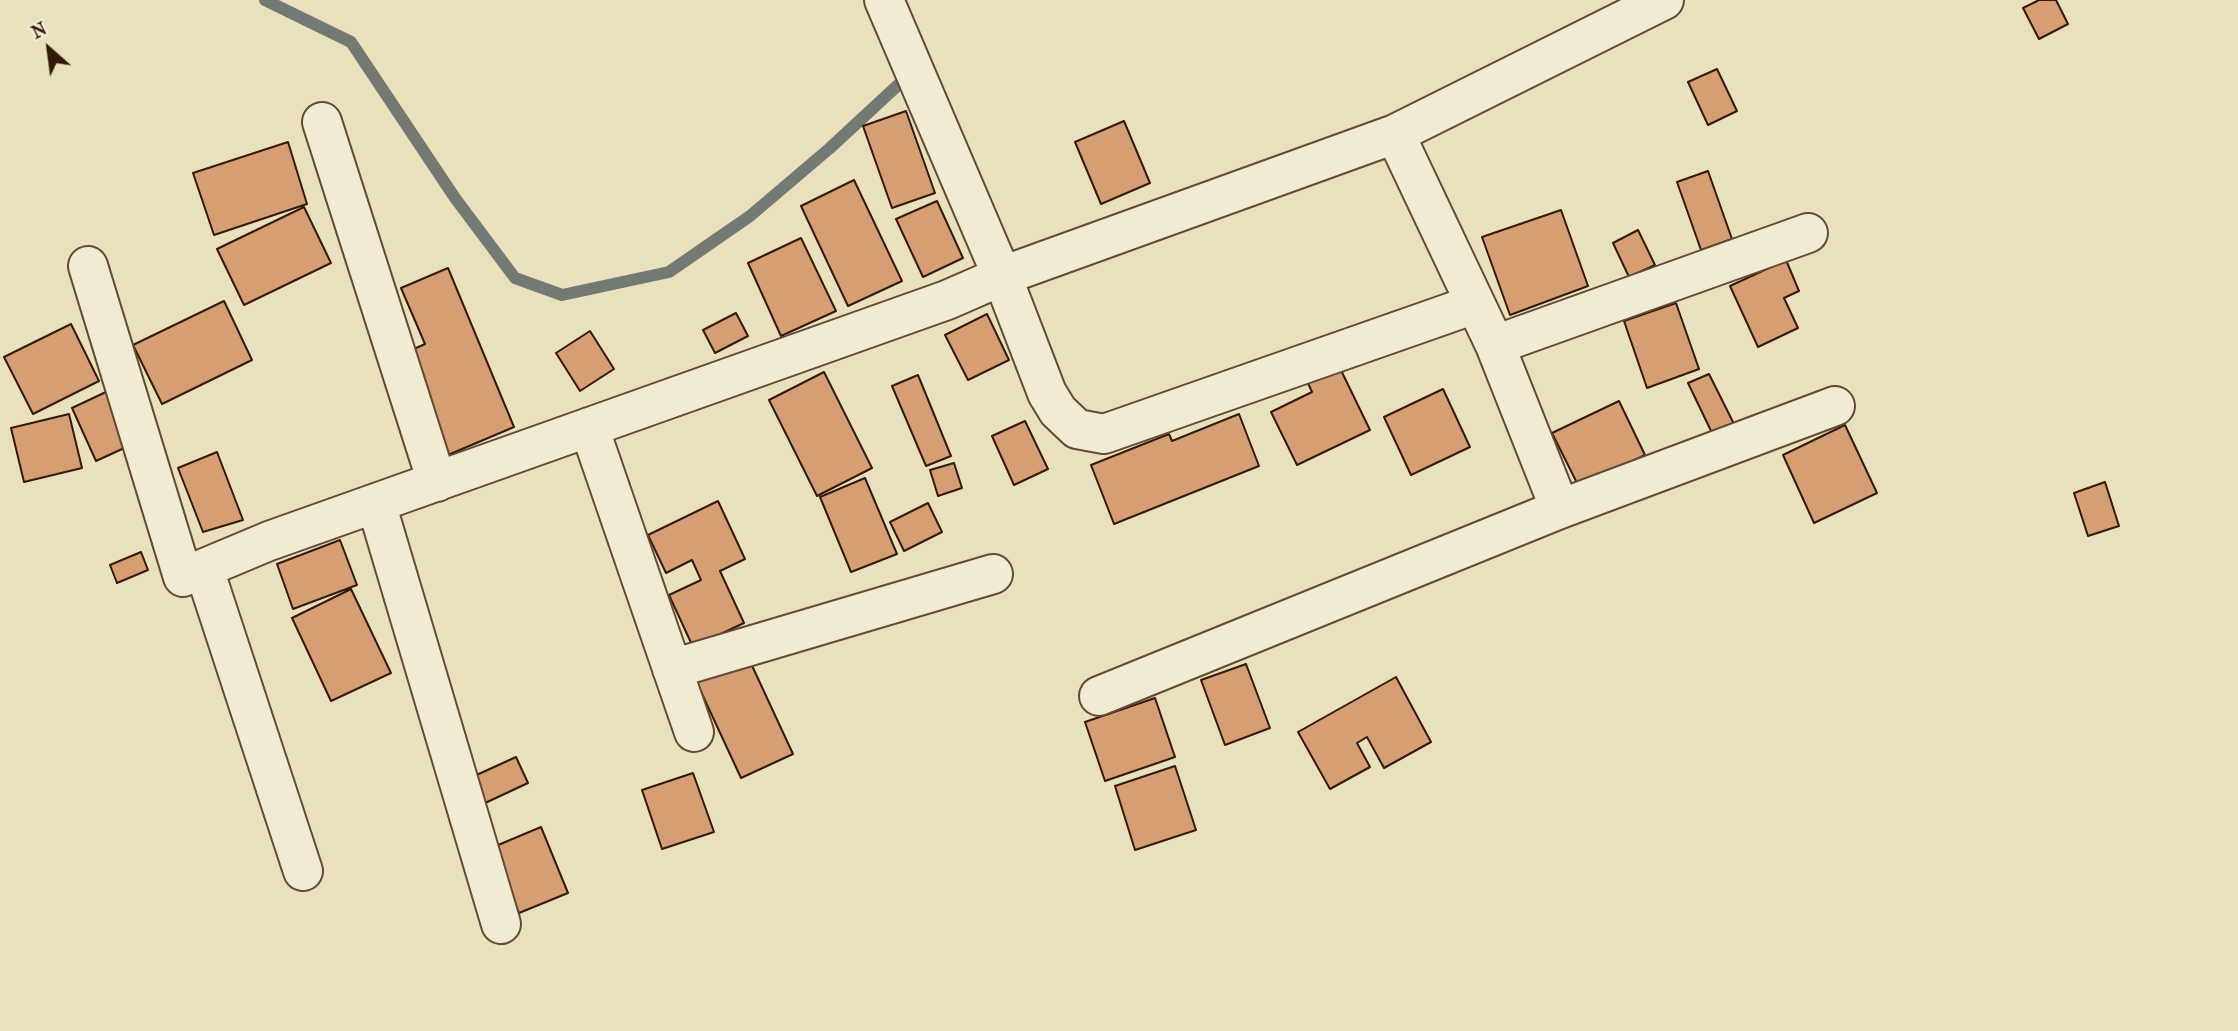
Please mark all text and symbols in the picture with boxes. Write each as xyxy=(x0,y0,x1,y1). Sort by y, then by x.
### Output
north arrow xyxy=(14,14,84,84)
text: N xyxy=(28,17,51,44)

